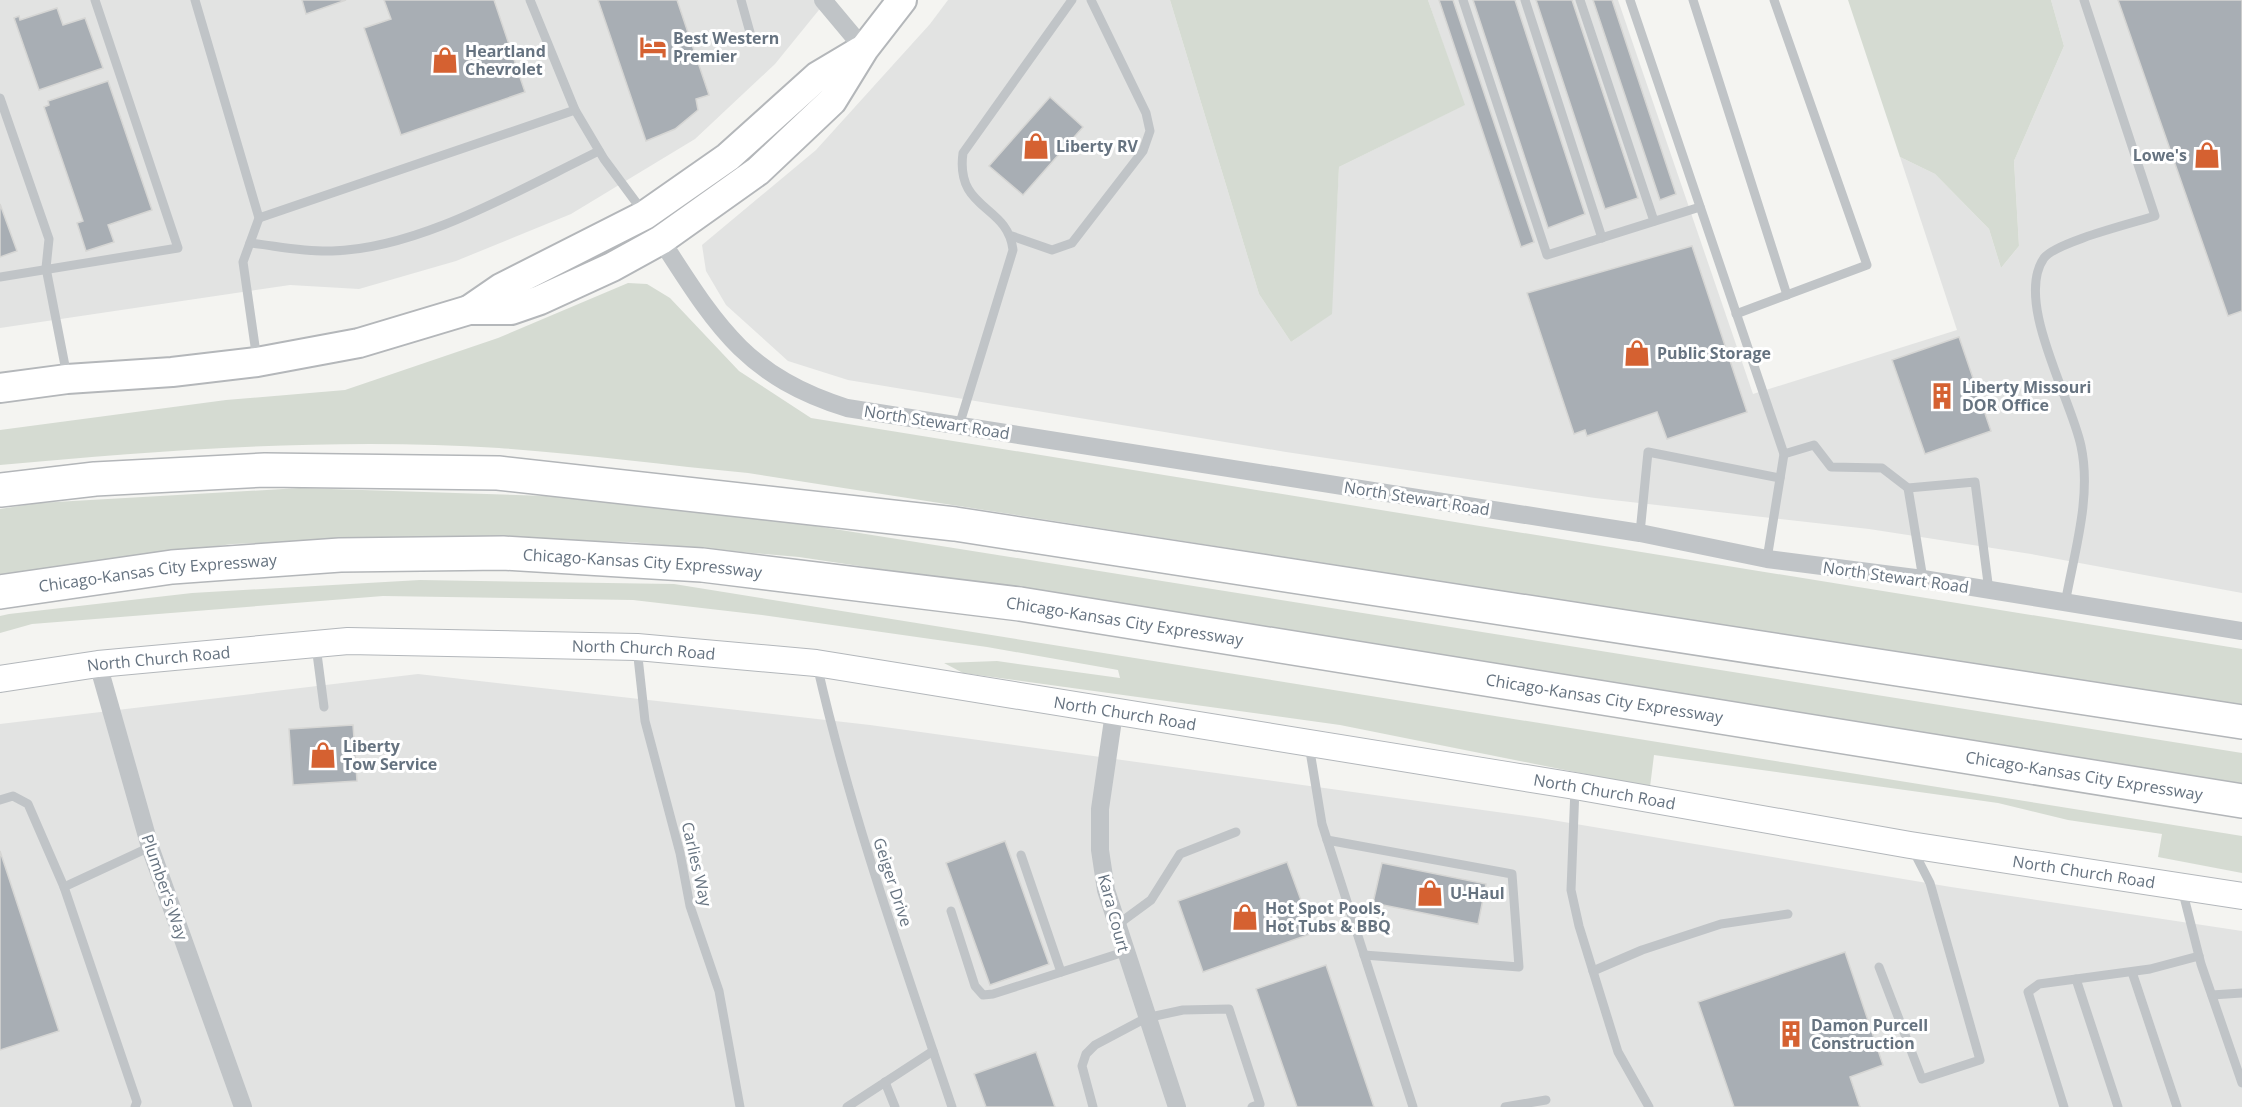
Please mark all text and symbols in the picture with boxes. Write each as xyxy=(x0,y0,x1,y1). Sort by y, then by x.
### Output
place label: Best Western Premier xyxy=(673,27,779,67)
hotel icon: Best Western Premier xyxy=(638,32,668,62)
place label: Heartland Chevrolet xyxy=(465,40,546,80)
shop icon: Heartland Chevrolet xyxy=(430,45,460,75)
shop icon: Liberty RV xyxy=(1021,131,1051,161)
place label: Liberty RV xyxy=(1056,135,1139,157)
shop icon: Lowe's xyxy=(2192,140,2222,170)
place label: Lowe's xyxy=(2133,144,2187,166)
shop icon: Public Storage xyxy=(1622,338,1652,368)
place label: Public Storage xyxy=(1657,342,1771,364)
place label: Liberty Missouri DOR Office xyxy=(1962,376,2091,416)
building icon: Liberty Missouri DOR Office xyxy=(1927,381,1957,411)
street label: North Stewart Road xyxy=(863,400,1011,444)
street label: North Stewart Road xyxy=(1343,476,1491,520)
street label: Chicago-Kansas City Expressway xyxy=(522,543,764,583)
street label: Chicago-Kansas City Expressway xyxy=(37,548,279,597)
street label: North Stewart Road xyxy=(1822,556,1970,598)
street label: Chicago-Kansas City Expressway xyxy=(1005,591,1246,651)
street label: North Church Road xyxy=(572,635,716,665)
street label: North Church Road xyxy=(85,641,231,677)
street label: Chicago-Kansas City Expressway xyxy=(1484,668,1726,728)
street label: North Church Road xyxy=(1052,691,1198,735)
place label: Liberty Tow Service xyxy=(343,735,437,775)
shop icon: Liberty Tow Service xyxy=(308,740,338,770)
street label: Chicago-Kansas City Expressway xyxy=(1964,746,2205,806)
street label: North Church Road xyxy=(1532,768,1677,815)
street label: Carlies Way xyxy=(677,820,718,909)
street label: Plumber's Way xyxy=(137,831,194,944)
street label: Geiger Drive xyxy=(868,835,918,929)
street label: North Church Road xyxy=(2011,850,2157,894)
street label: Kara Court xyxy=(1093,872,1135,955)
shop icon: U-Haul xyxy=(1415,878,1445,908)
place label: U-Haul xyxy=(1450,882,1505,904)
place label: Hot Spot Pools, Hot Tubs & BBQ xyxy=(1265,897,1391,937)
shop icon: Hot Spot Pools, Hot Tubs & BBQ xyxy=(1230,902,1260,932)
place label: Damon Purcell Construction xyxy=(1811,1014,1928,1054)
building icon: Damon Purcell Construction xyxy=(1776,1019,1806,1049)

